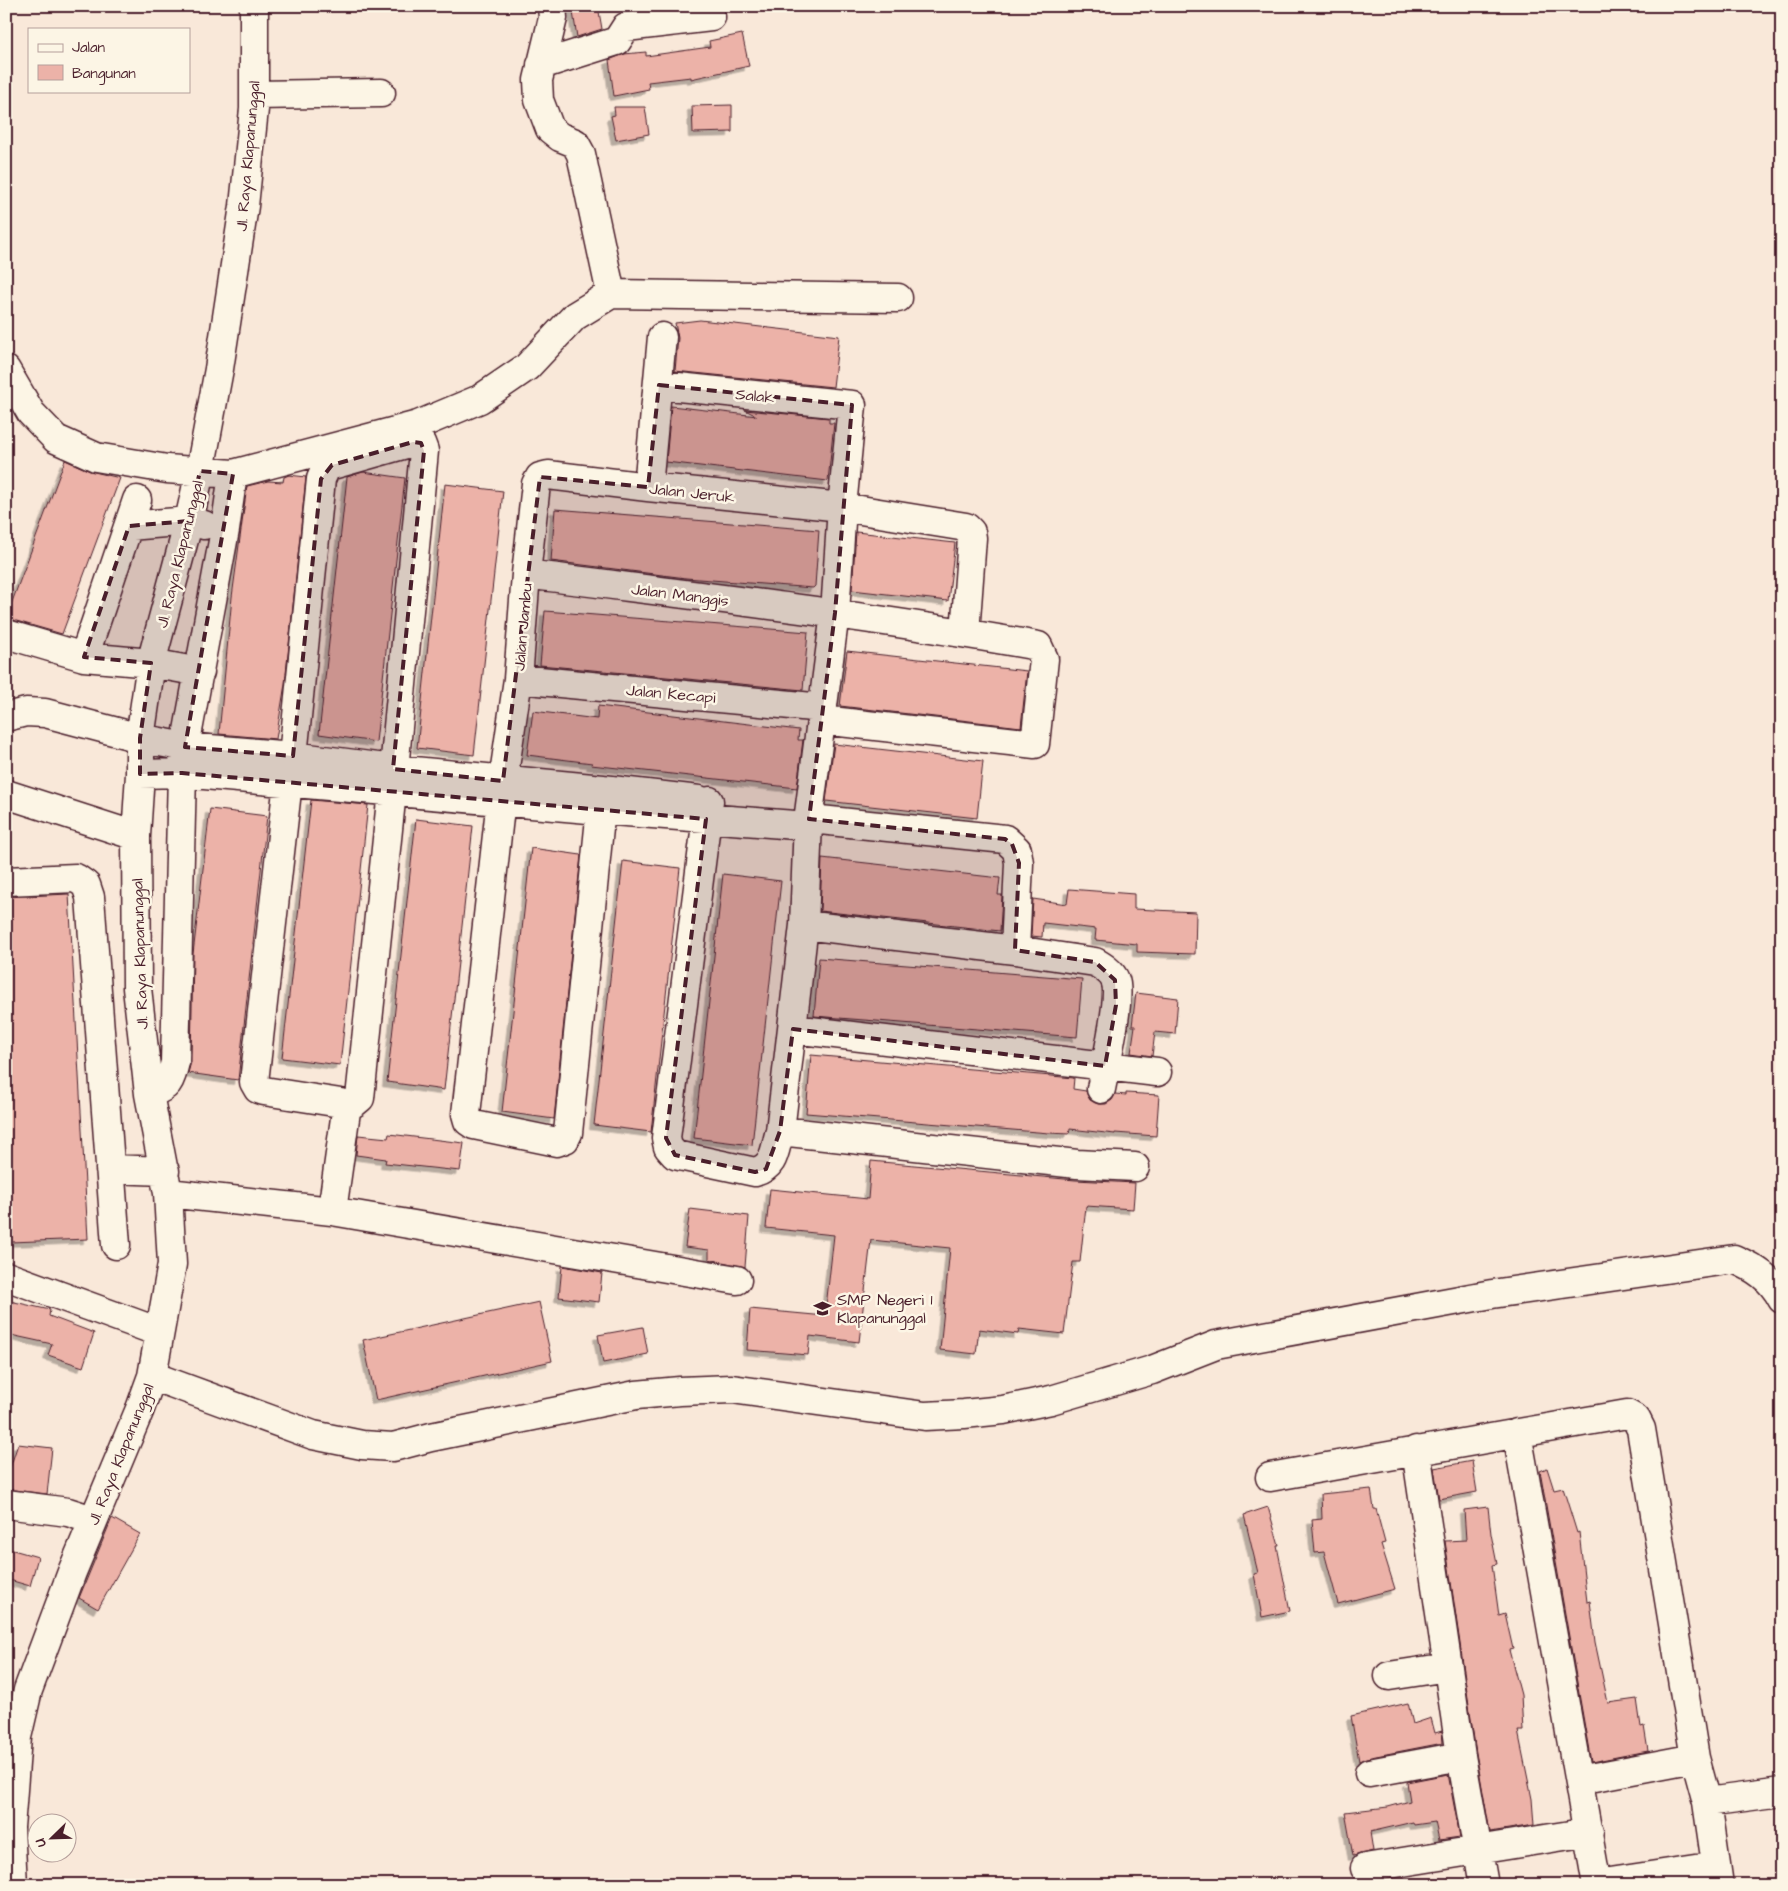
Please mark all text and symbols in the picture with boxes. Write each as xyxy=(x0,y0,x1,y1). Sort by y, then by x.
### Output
legend xyxy=(28,28,190,92)
text: Jalan xyxy=(72,37,106,58)
text: Bangunan xyxy=(72,63,136,85)
street label: Jl. Raya Klapanunggal xyxy=(230,80,267,232)
street label: Salak xyxy=(734,383,776,409)
street label: Jl. Raya Klapanunggal xyxy=(151,478,210,630)
street label: Jalan Jeruk xyxy=(648,478,736,508)
street label: Jalan Manggis xyxy=(630,578,730,613)
street label: Jalan Jambu xyxy=(508,582,538,672)
street label: Jalan Kecapi xyxy=(625,679,717,709)
street label: Jl. Raya Klapanunggal xyxy=(126,878,155,1030)
place label: SMP Negeri 1 Klapanunggal xyxy=(837,1289,932,1330)
school or university icon: SMP Negeri 1 Klapanunggal xyxy=(813,1298,833,1318)
street label: Jl. Raya Klapanunggal xyxy=(82,1380,160,1529)
north arrow xyxy=(28,1814,78,1864)
text: U xyxy=(30,1835,52,1850)

